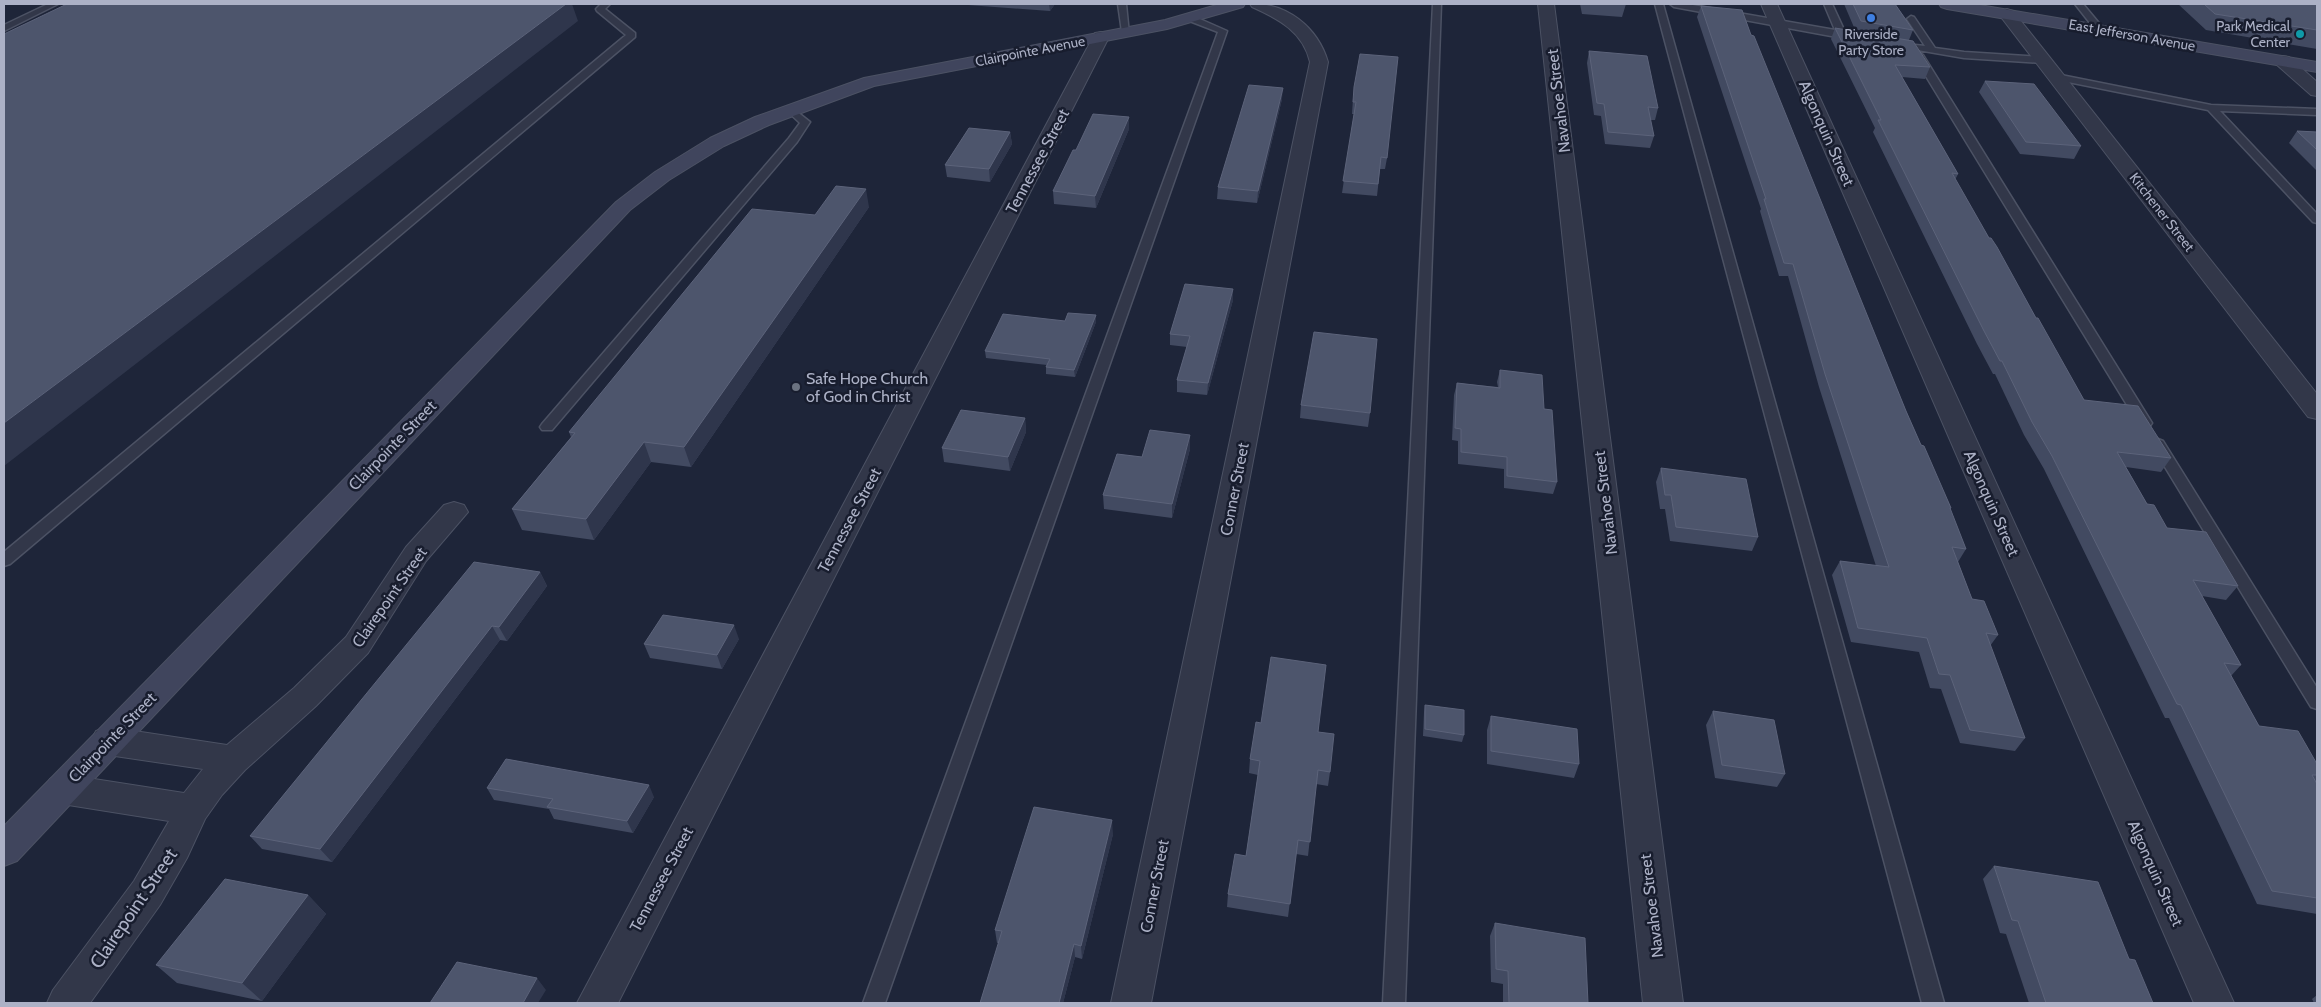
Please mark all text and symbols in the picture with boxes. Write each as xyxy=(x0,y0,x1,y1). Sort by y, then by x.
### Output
marker: Riverside Party Store xyxy=(1865,12,1877,24)
street label: East Jefferson Avenue xyxy=(2067,15,2197,55)
place label: Park Medical Center xyxy=(2216,17,2291,51)
place label: Riverside Party Store xyxy=(1838,25,1904,59)
marker: Park Medical Center xyxy=(2294,28,2306,40)
street label: Clairpointe Avenue xyxy=(974,32,1086,70)
street label: Navahoe Street xyxy=(1543,47,1574,154)
street label: Algonquin Street xyxy=(1795,77,1859,189)
street label: Tennessee Street xyxy=(1002,105,1073,217)
street label: Kitchener Street xyxy=(2125,169,2199,255)
place label: Safe Hope Church of God in Christ xyxy=(806,369,928,406)
marker: Safe Hope Church of God in Christ xyxy=(790,381,802,393)
street label: Clairpointe Street xyxy=(345,396,441,494)
street label: Conner Street xyxy=(1216,440,1253,537)
street label: Algonquin Street xyxy=(1960,447,2024,559)
street label: Navahoe Street xyxy=(1590,449,1621,556)
street label: Tennessee Street xyxy=(814,464,885,576)
street label: Clairepoint Street xyxy=(348,543,431,651)
street label: Clairpointe Street xyxy=(65,688,161,786)
street label: Algonquin Street xyxy=(2124,817,2188,929)
street label: Tennessee Street xyxy=(626,823,697,935)
street label: Conner Street xyxy=(1136,837,1173,934)
street label: Clairepoint Street xyxy=(85,843,182,973)
street label: Navahoe Street xyxy=(1636,852,1667,959)

